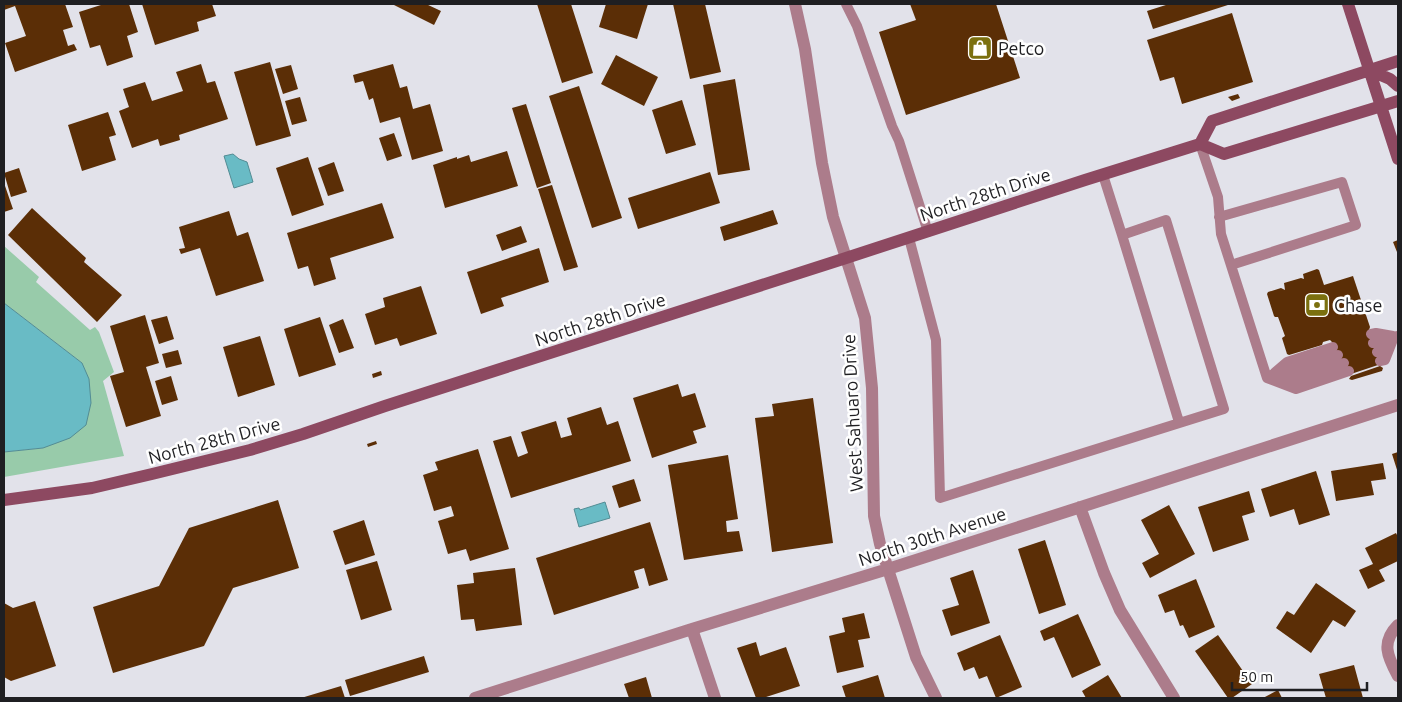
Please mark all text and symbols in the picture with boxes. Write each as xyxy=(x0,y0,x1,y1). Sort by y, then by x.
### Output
shop icon: Petco xyxy=(967,35,993,61)
place label: Petco xyxy=(998,38,1044,58)
street label: North 28th Drive xyxy=(917,163,1053,225)
street label: North 28th Drive xyxy=(532,288,668,350)
bank icon: Chase xyxy=(1304,292,1330,318)
place label: Chase xyxy=(1334,295,1382,315)
street label: West Sahuaro Drive xyxy=(838,334,866,492)
street label: North 28th Drive xyxy=(146,413,282,467)
street label: North 30th Avenue xyxy=(856,503,1008,569)
scale bar xyxy=(1232,660,1367,692)
text: 50 m xyxy=(1240,668,1273,685)

